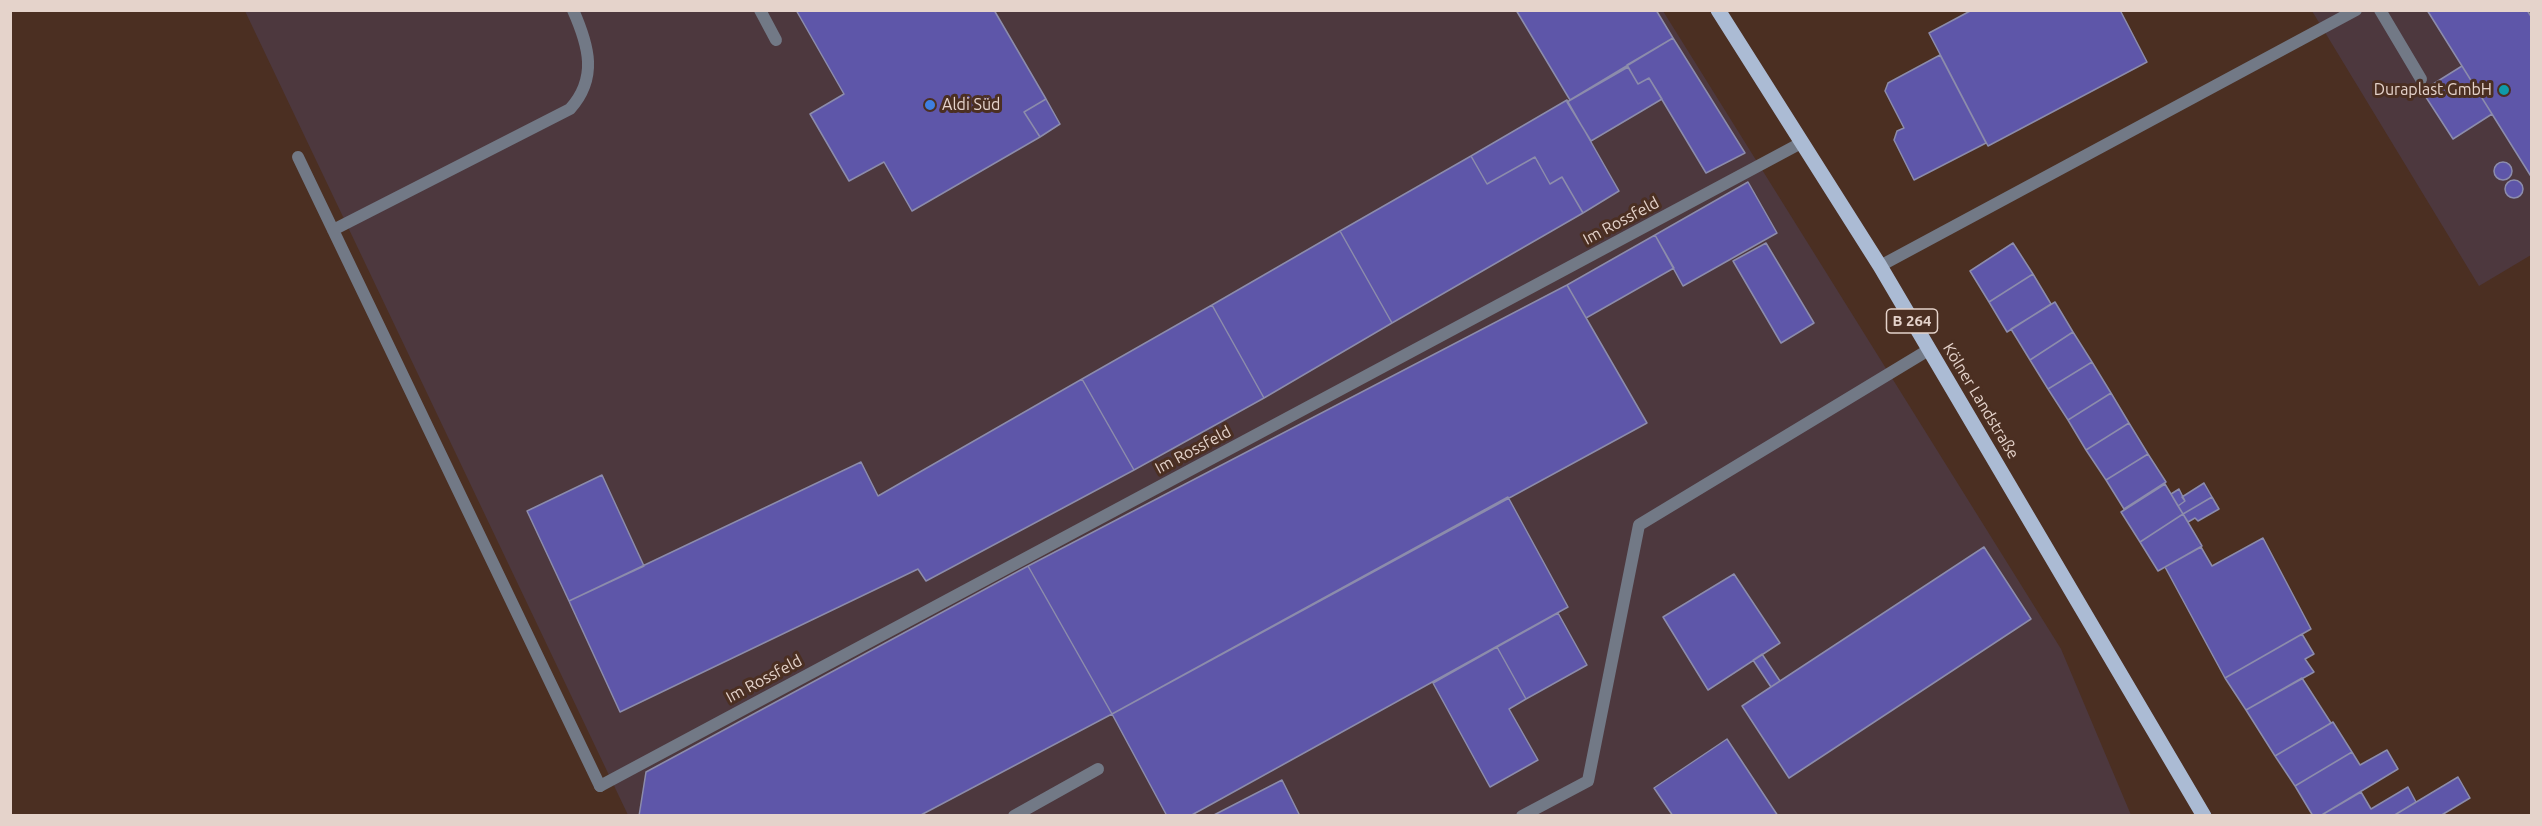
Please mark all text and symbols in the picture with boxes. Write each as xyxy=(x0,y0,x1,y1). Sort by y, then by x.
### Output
place label: Duraplast GmbH xyxy=(2374,80,2492,100)
marker: Duraplast GmbH xyxy=(2497,83,2511,97)
place label: Aldi Süd xyxy=(942,95,1000,115)
marker: Aldi Süd xyxy=(923,98,937,112)
street label: Im Rossfeld xyxy=(1580,193,1662,249)
road number: B 264 xyxy=(1886,309,1938,333)
street label: Kölner Landstraße xyxy=(1939,340,2023,462)
street label: Im Rossfeld xyxy=(1152,422,1234,478)
street label: Im Rossfeld xyxy=(723,651,805,707)

